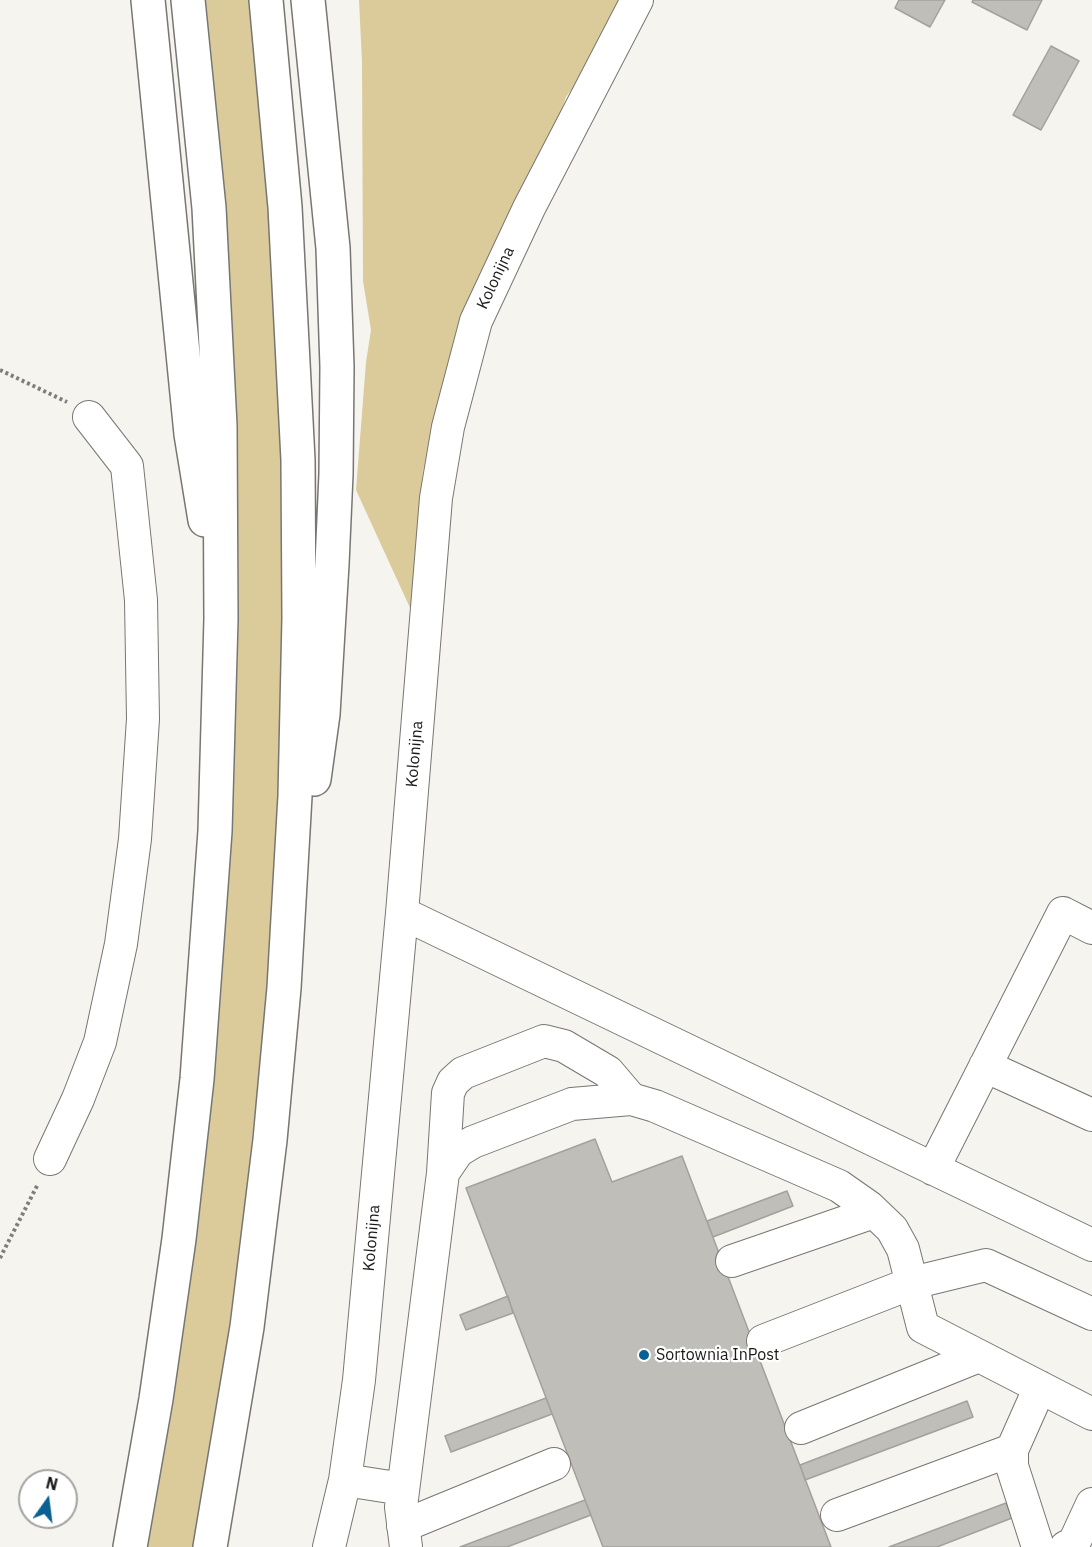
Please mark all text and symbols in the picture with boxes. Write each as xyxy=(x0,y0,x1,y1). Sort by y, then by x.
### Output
street label: Kolonijna xyxy=(473,244,519,312)
street label: Kolonijna xyxy=(403,720,427,788)
street label: Kolonijna xyxy=(360,1204,384,1272)
place label: Sortownia InPost xyxy=(656,1345,779,1365)
marker: Sortownia InPost xyxy=(637,1348,651,1362)
north arrow xyxy=(18,1469,78,1529)
text: N xyxy=(44,1472,60,1495)

